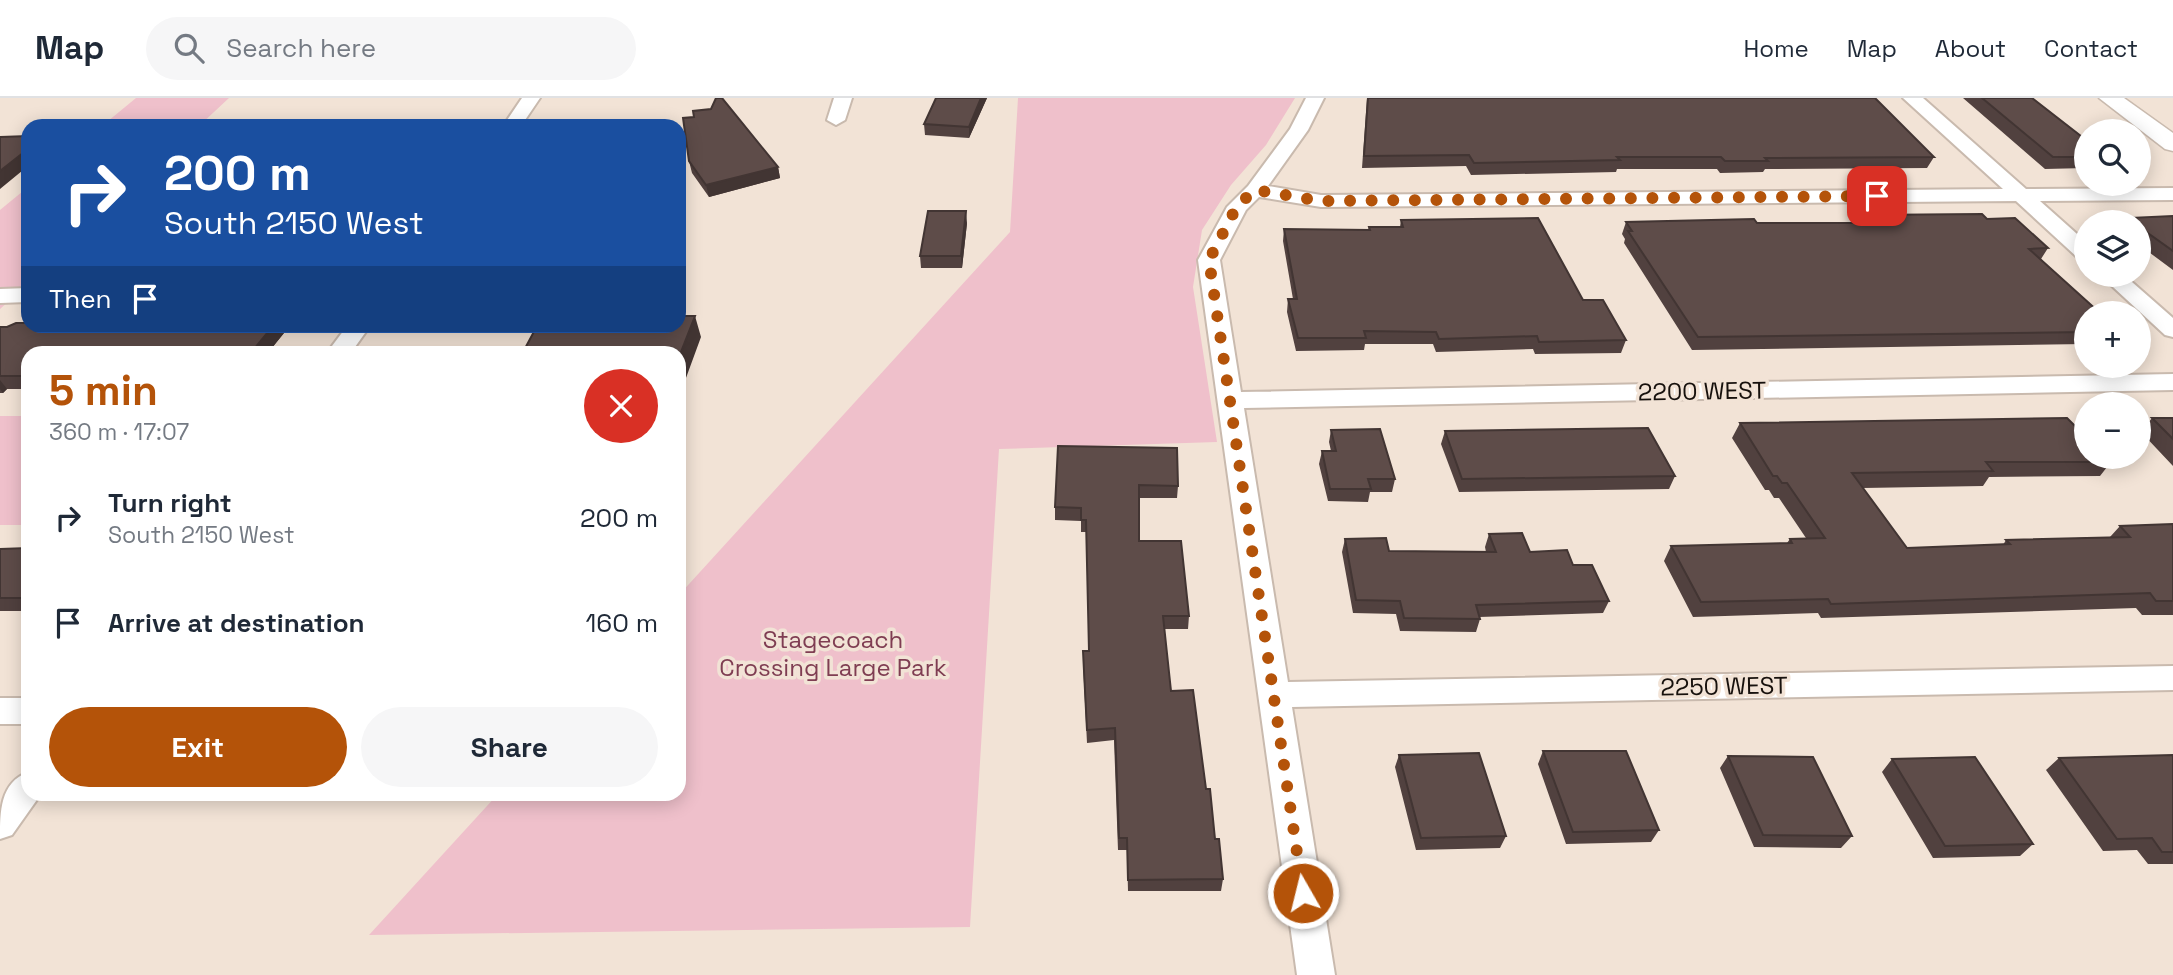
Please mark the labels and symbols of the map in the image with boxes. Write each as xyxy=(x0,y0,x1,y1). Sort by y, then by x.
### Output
pin xyxy=(1847,166,1907,226)
street label: 2200 WEST xyxy=(1638,374,1766,408)
park label: Stagecoach Crossing Large Park xyxy=(719,624,947,683)
street label: 2250 WEST xyxy=(1660,669,1788,703)
position arrow xyxy=(1266,856,1340,930)

